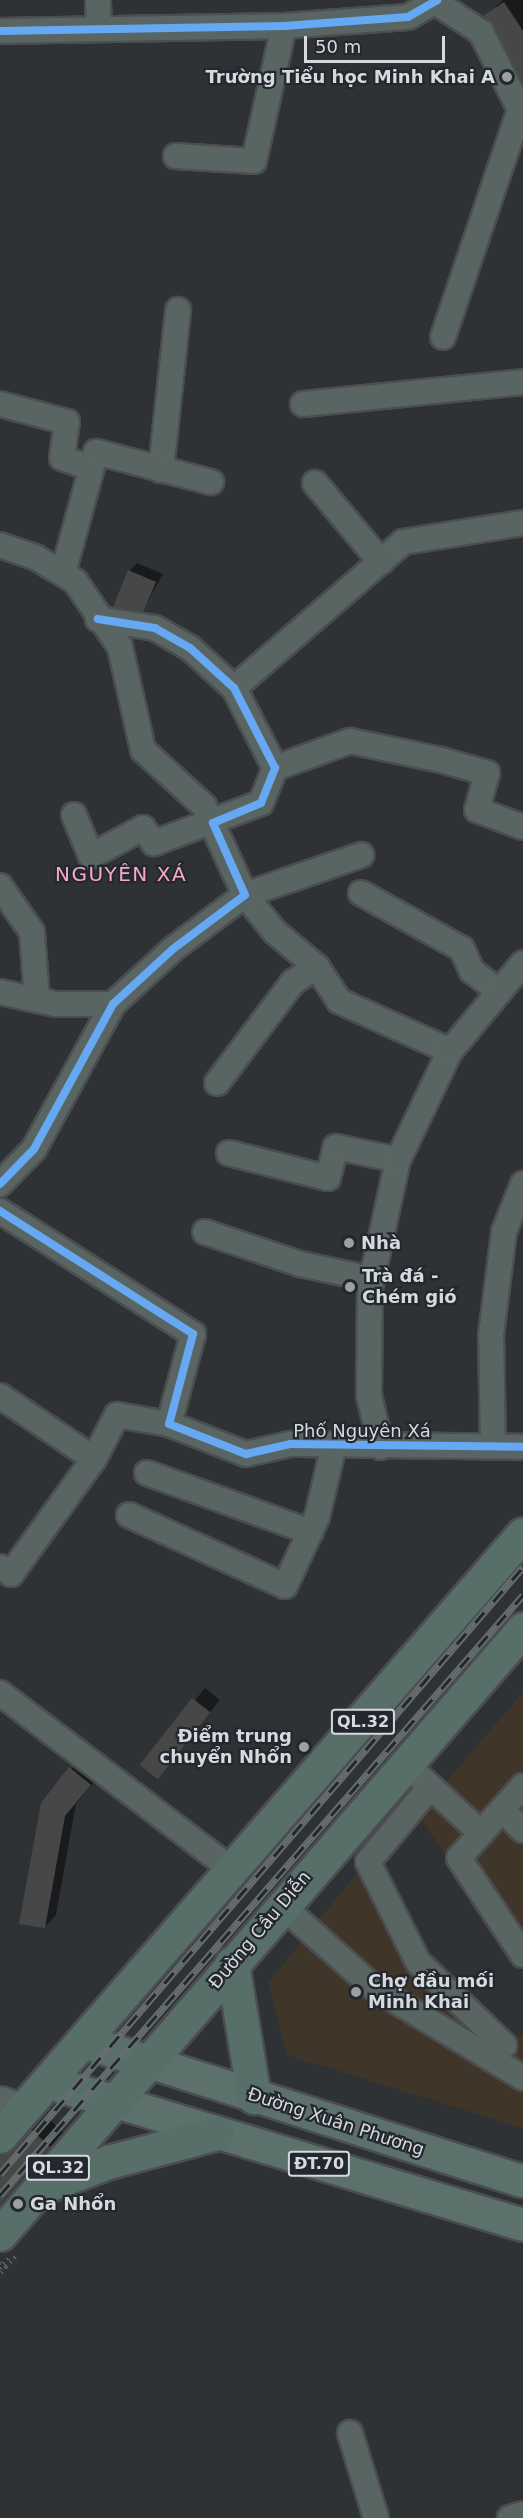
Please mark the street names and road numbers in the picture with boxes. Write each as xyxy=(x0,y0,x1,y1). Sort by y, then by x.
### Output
street label: Phố Nguyên Xá xyxy=(293,1420,431,1442)
road number: QL.32 xyxy=(330,1709,396,1735)
street label: Đường Cầu Diễn xyxy=(204,1867,316,1993)
street label: Đường Xuân Phương xyxy=(245,2083,427,2161)
road number: ĐT.70 xyxy=(288,2151,350,2177)
road number: QL.32 xyxy=(25,2155,91,2181)

